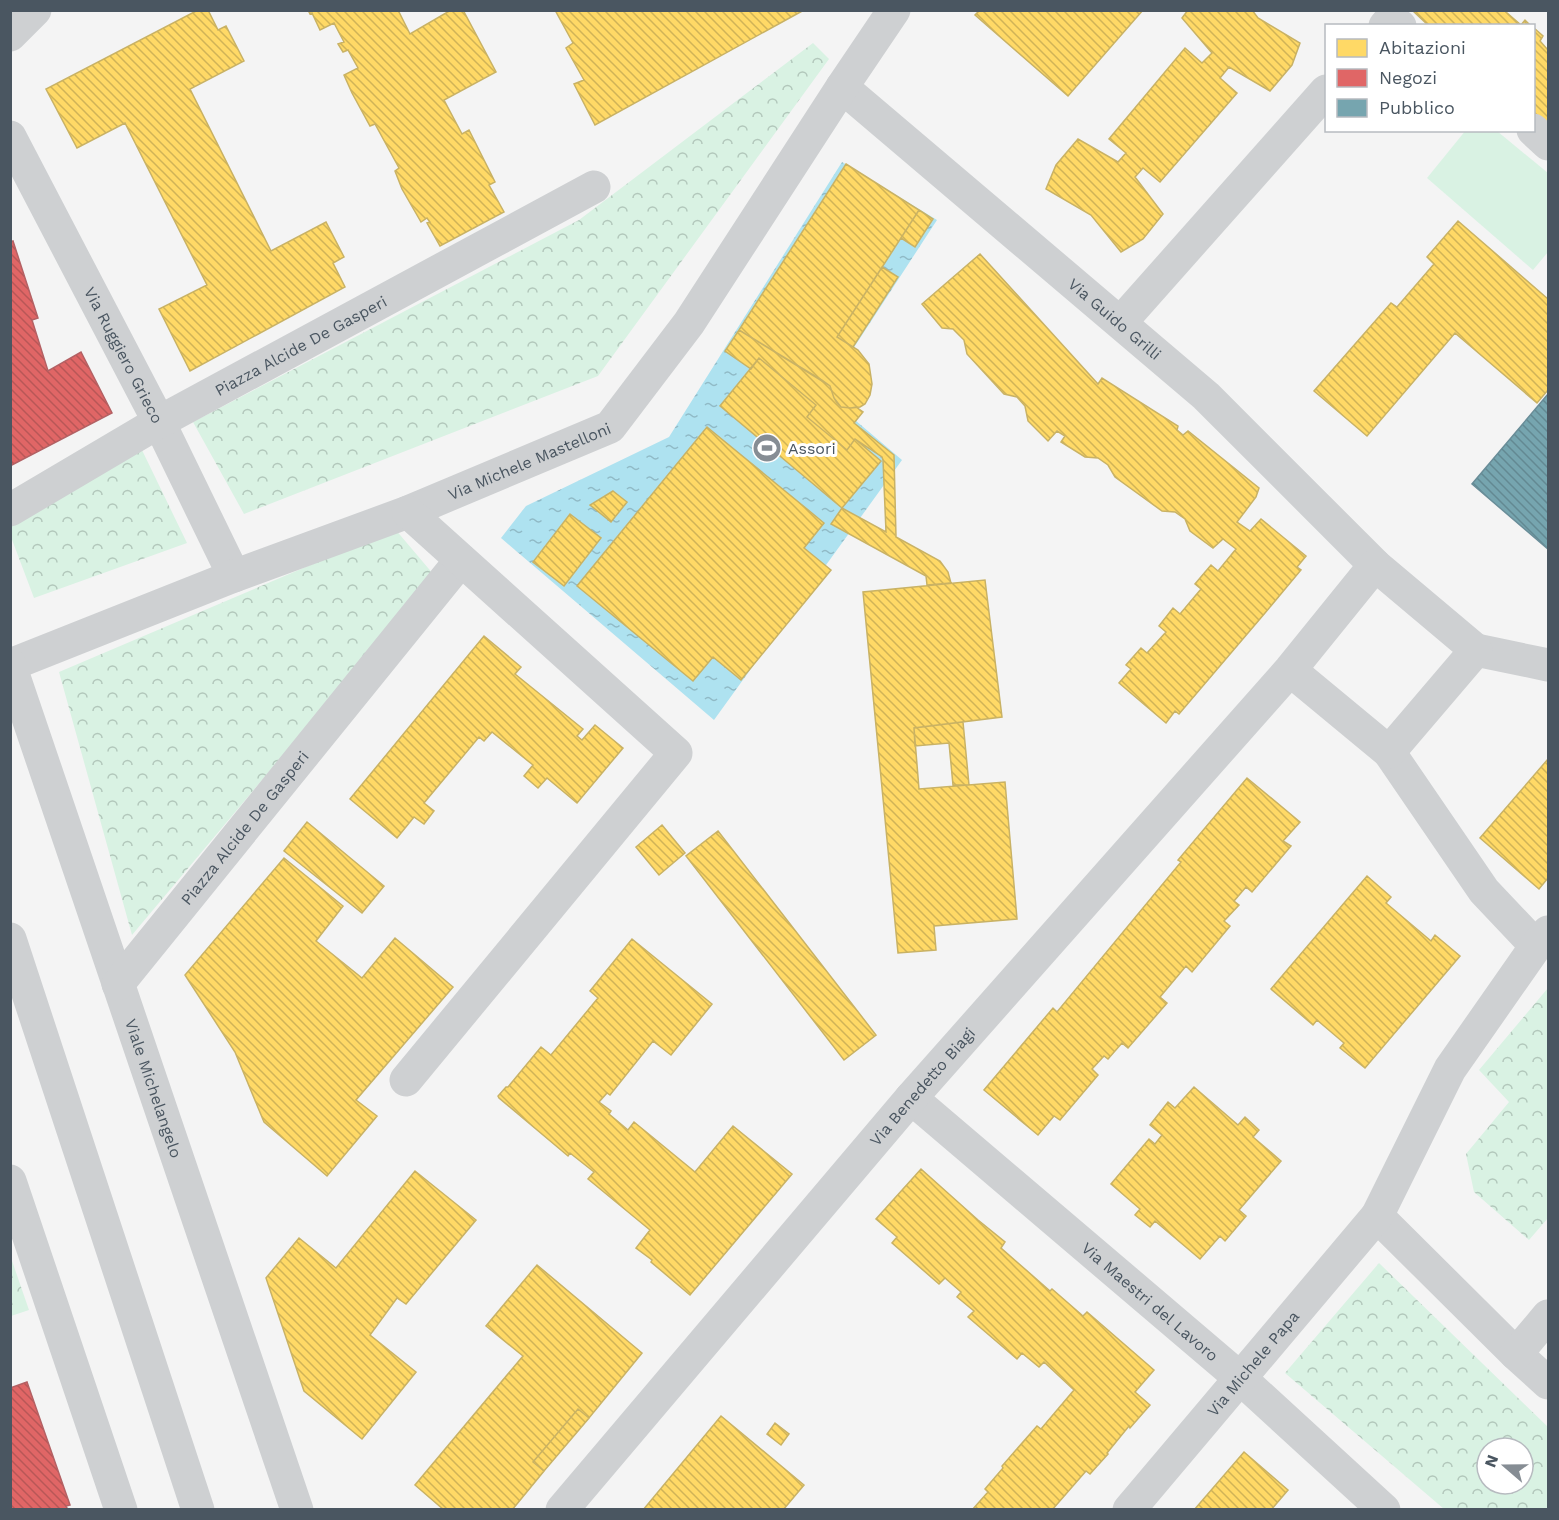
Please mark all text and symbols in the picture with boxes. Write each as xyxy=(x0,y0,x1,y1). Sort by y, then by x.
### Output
legend xyxy=(1325,24,1535,132)
text: Abitazioni xyxy=(1379,37,1466,58)
text: Negozi xyxy=(1379,67,1437,88)
text: Pubblico xyxy=(1379,97,1455,118)
street label: Via Guido Grilli xyxy=(1064,274,1165,364)
street label: Via Ruggiero Grieco xyxy=(80,284,167,427)
street label: Piazza Alcide De Gasperi xyxy=(212,292,390,400)
street label: Via Michele Mastelloni xyxy=(445,419,614,504)
sports icon: Assori xyxy=(751,432,783,464)
place label: Assori xyxy=(788,439,836,458)
street label: Piazza Alcide De Gasperi xyxy=(177,747,313,909)
street label: Viale Michelangelo xyxy=(121,1016,186,1160)
street label: Via Benedetto Biagi xyxy=(866,1024,979,1150)
street label: Via Maestri del Lavoro xyxy=(1078,1238,1222,1365)
street label: Via Michele Papa xyxy=(1203,1307,1303,1420)
north arrow xyxy=(1475,1436,1535,1496)
text: N xyxy=(1480,1452,1502,1470)

